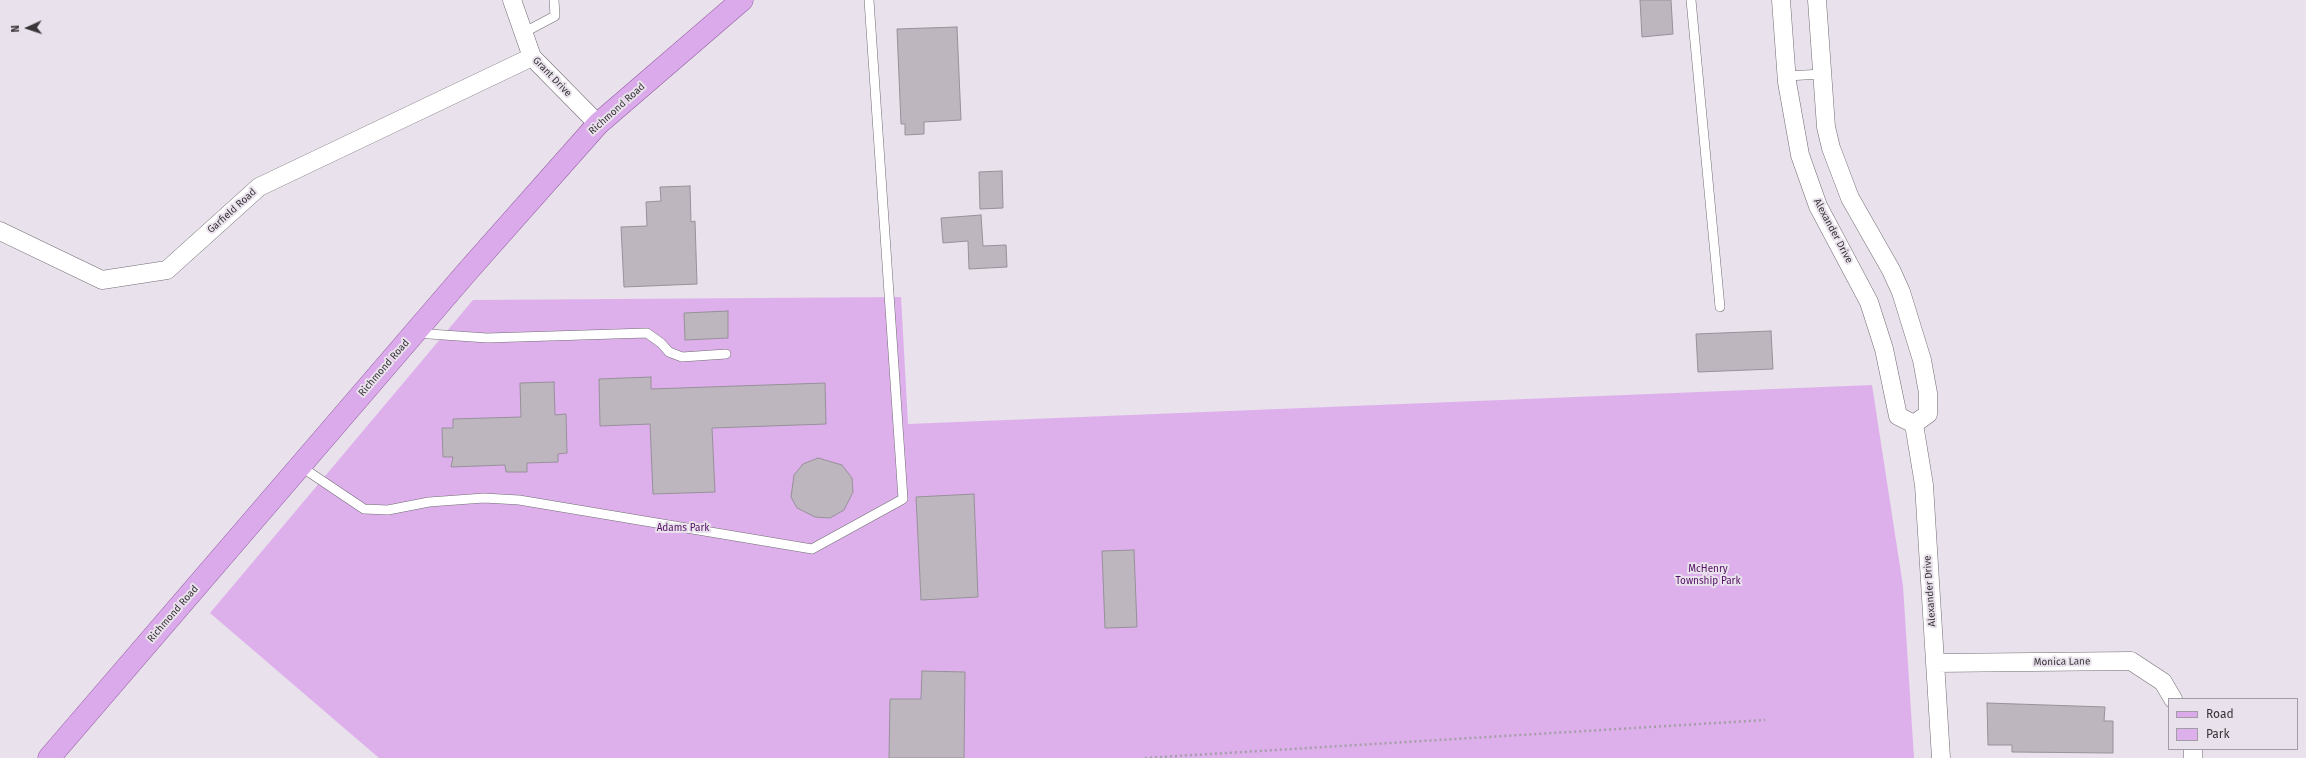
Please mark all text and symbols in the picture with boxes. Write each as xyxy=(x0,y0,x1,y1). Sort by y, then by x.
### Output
north arrow xyxy=(8,8,48,48)
text: N xyxy=(9,25,22,33)
street label: Grant Drive xyxy=(530,55,574,99)
street label: Richmond Road xyxy=(586,81,648,137)
street label: Garfield Road xyxy=(205,186,259,236)
street label: Alexander Drive xyxy=(1811,197,1855,265)
street label: Richmond Road xyxy=(356,337,412,399)
park label: Adams Park xyxy=(657,522,709,534)
street label: Alexander Drive xyxy=(1922,555,1938,627)
park label: McHenry Township Park xyxy=(1675,563,1741,586)
street label: Richmond Road xyxy=(145,583,201,645)
street label: Monica Lane xyxy=(2034,656,2090,668)
legend xyxy=(2168,698,2298,750)
text: Road xyxy=(2206,707,2234,721)
text: Park xyxy=(2206,727,2230,741)

